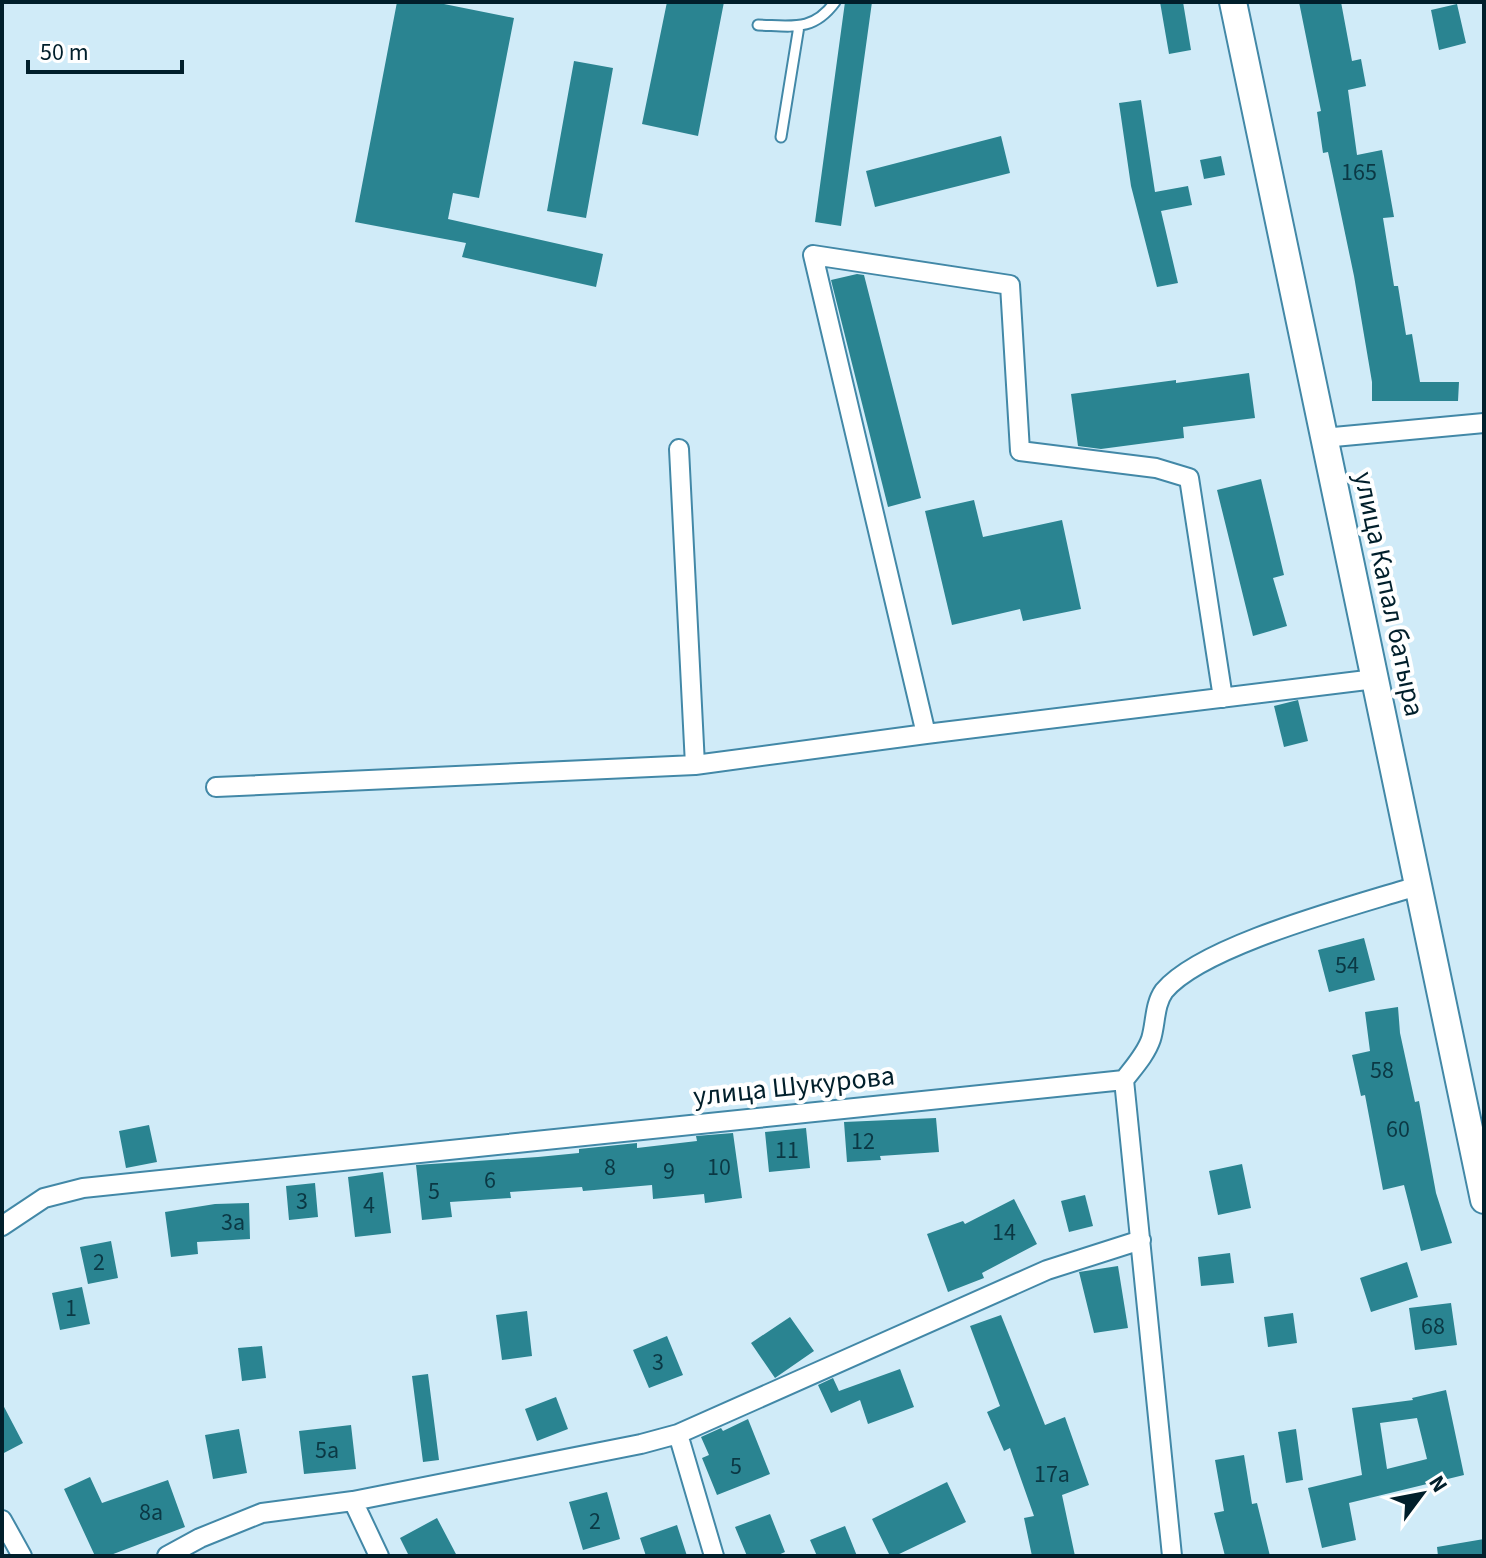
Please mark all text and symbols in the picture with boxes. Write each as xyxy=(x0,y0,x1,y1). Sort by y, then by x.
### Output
scale bar xyxy=(28,24,182,74)
text: 50 m xyxy=(40,35,89,70)
house number: 165 xyxy=(1341,155,1377,190)
street label: улица Капал батыра xyxy=(1344,468,1434,720)
house number: 54 xyxy=(1335,948,1359,983)
house number: 58 xyxy=(1370,1053,1394,1088)
street label: улица Шукурова xyxy=(691,1056,897,1116)
house number: 60 xyxy=(1386,1112,1410,1147)
house number: 12 xyxy=(851,1124,875,1159)
house number: 11 xyxy=(775,1133,799,1168)
house number: 8 xyxy=(604,1150,616,1185)
house number: 10 xyxy=(707,1150,731,1185)
house number: 9 xyxy=(663,1154,675,1189)
house number: 6 xyxy=(484,1163,496,1198)
house number: 5 xyxy=(428,1174,440,1209)
house number: 3 xyxy=(296,1184,308,1219)
house number: 4 xyxy=(363,1188,375,1223)
house number: 3а xyxy=(221,1205,245,1240)
house number: 14 xyxy=(992,1215,1016,1250)
house number: 2 xyxy=(93,1245,105,1280)
house number: 1 xyxy=(65,1291,77,1326)
house number: 68 xyxy=(1421,1309,1445,1344)
house number: 3 xyxy=(652,1345,664,1380)
house number: 5а xyxy=(315,1433,339,1468)
house number: 5 xyxy=(730,1449,742,1484)
north arrow xyxy=(1382,1454,1462,1534)
house number: 17а xyxy=(1034,1457,1070,1492)
text: N xyxy=(1421,1469,1456,1499)
house number: 8а xyxy=(139,1495,163,1530)
house number: 2 xyxy=(589,1504,601,1539)

